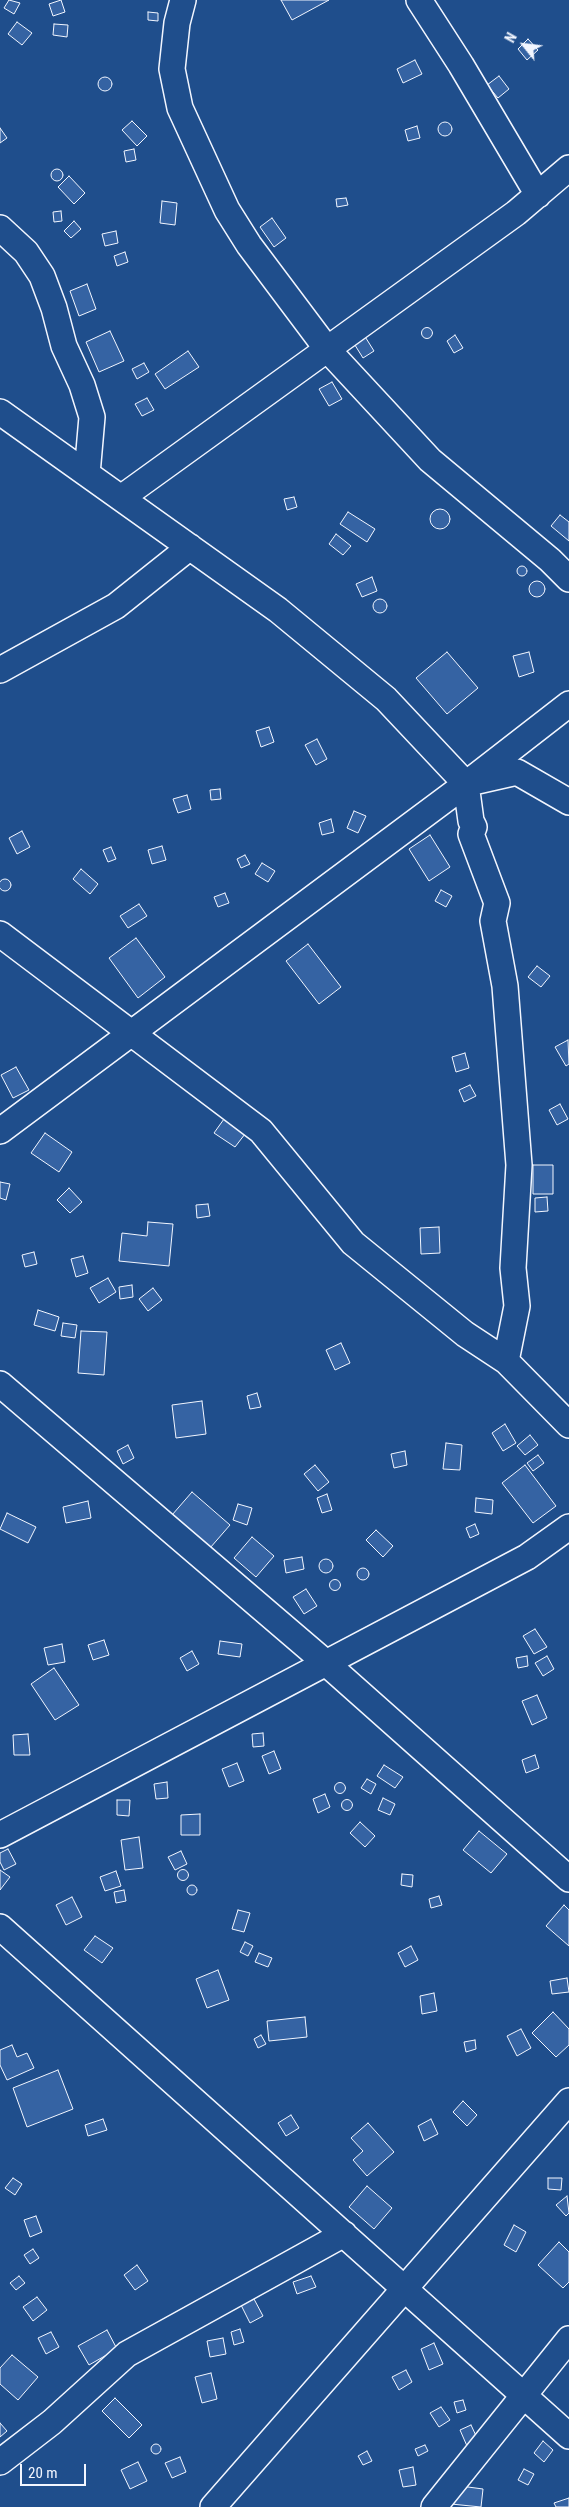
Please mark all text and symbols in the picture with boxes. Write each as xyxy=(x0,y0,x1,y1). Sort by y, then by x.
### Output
north arrow xyxy=(499,20,549,70)
text: N xyxy=(502,30,520,45)
scale bar xyxy=(22,2454,89,2486)
text: 20 m xyxy=(28,2464,58,2482)

